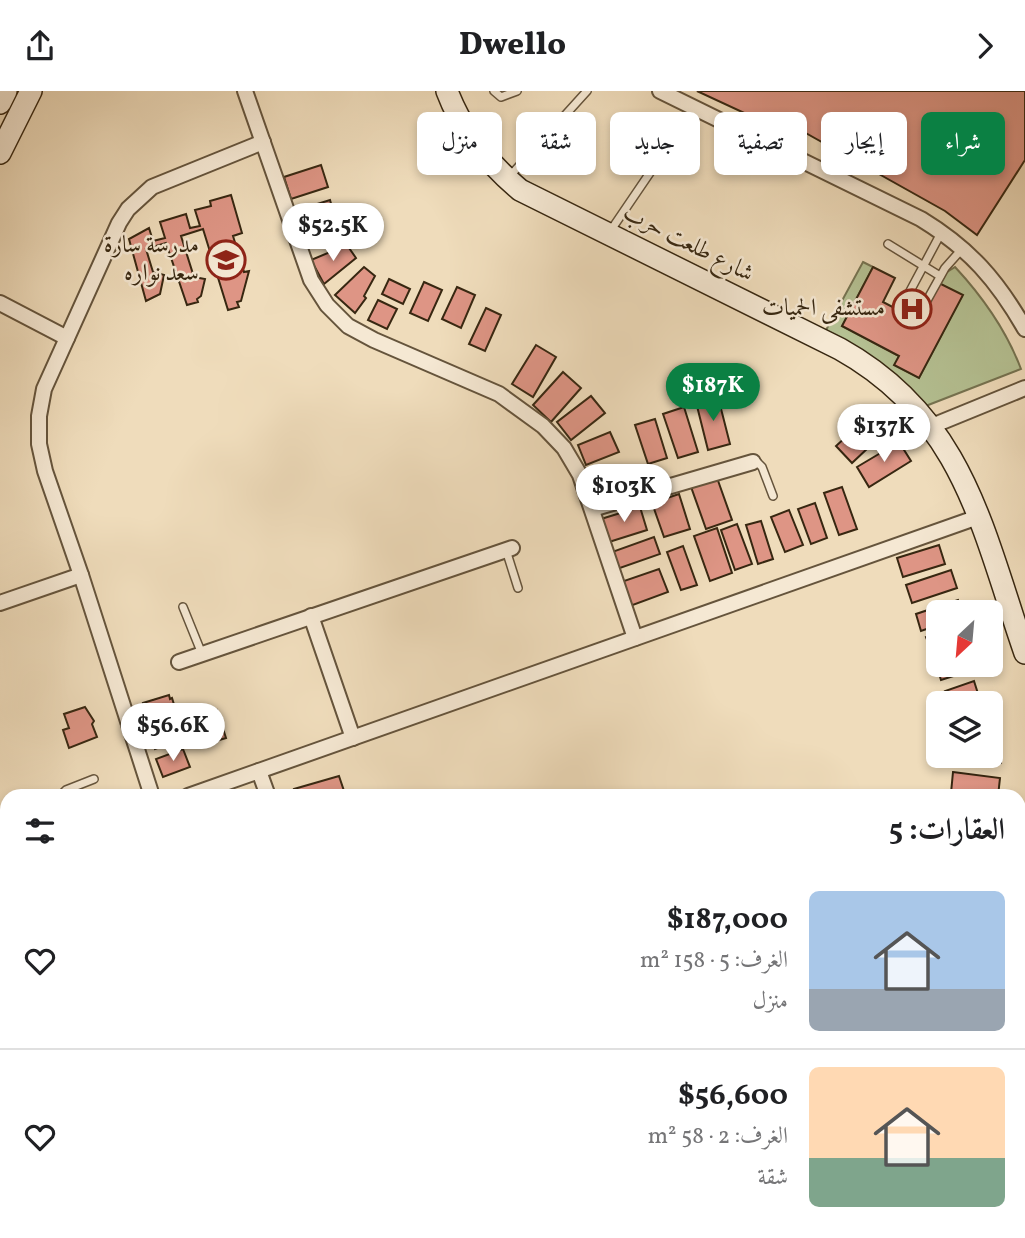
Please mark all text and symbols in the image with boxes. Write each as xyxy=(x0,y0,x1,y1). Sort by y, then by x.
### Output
text: Dwello xyxy=(459,24,566,68)
icon: share xyxy=(21,27,59,65)
icon: forward xyxy=(966,27,1004,65)
chip: منزل xyxy=(417,112,502,175)
chip: شقة xyxy=(516,112,596,175)
chip: جديد xyxy=(610,112,700,175)
chip: تصفية xyxy=(714,112,807,175)
chip: إيجار xyxy=(821,112,907,175)
chip: شراء xyxy=(921,112,1005,175)
street label: شارع طلعت حرب xyxy=(616,196,759,292)
pin: $52.5K xyxy=(276,204,390,263)
text: $52.5K xyxy=(298,210,368,242)
place label: مدرسة سارة سعد نواره xyxy=(104,229,199,291)
school or university icon: مدرسة سارة سعد نواره xyxy=(205,239,247,281)
hospital icon: مستشفى الحميات xyxy=(891,288,933,330)
place label: مستشفى الحميات xyxy=(762,292,885,326)
pin: $187K xyxy=(664,363,762,423)
text: $187K xyxy=(682,370,744,402)
pin: $137K xyxy=(835,405,933,464)
text: $137K xyxy=(853,411,915,443)
pin: $103K xyxy=(575,465,673,524)
text: $103K xyxy=(592,471,656,503)
north arrow xyxy=(926,600,1003,677)
map controls xyxy=(926,600,1003,768)
button: layers xyxy=(926,691,1003,768)
pin: $56.6K xyxy=(116,703,230,763)
text: $56.6K xyxy=(137,710,209,742)
text: العقارات: 5 xyxy=(889,810,1005,852)
icon: filters xyxy=(21,812,59,850)
text: $187,000 xyxy=(667,899,788,941)
icon: home xyxy=(865,919,949,1003)
icon: heart xyxy=(21,942,59,980)
text: الغرف: 5 · 158 m² xyxy=(640,945,788,977)
text: منزل xyxy=(753,986,788,1018)
text: $56,600 xyxy=(678,1075,788,1117)
icon: home xyxy=(865,1095,949,1179)
icon: heart xyxy=(21,1118,59,1156)
text: الغرف: 2 · 58 m² xyxy=(648,1121,788,1153)
text: شقة xyxy=(758,1162,788,1194)

